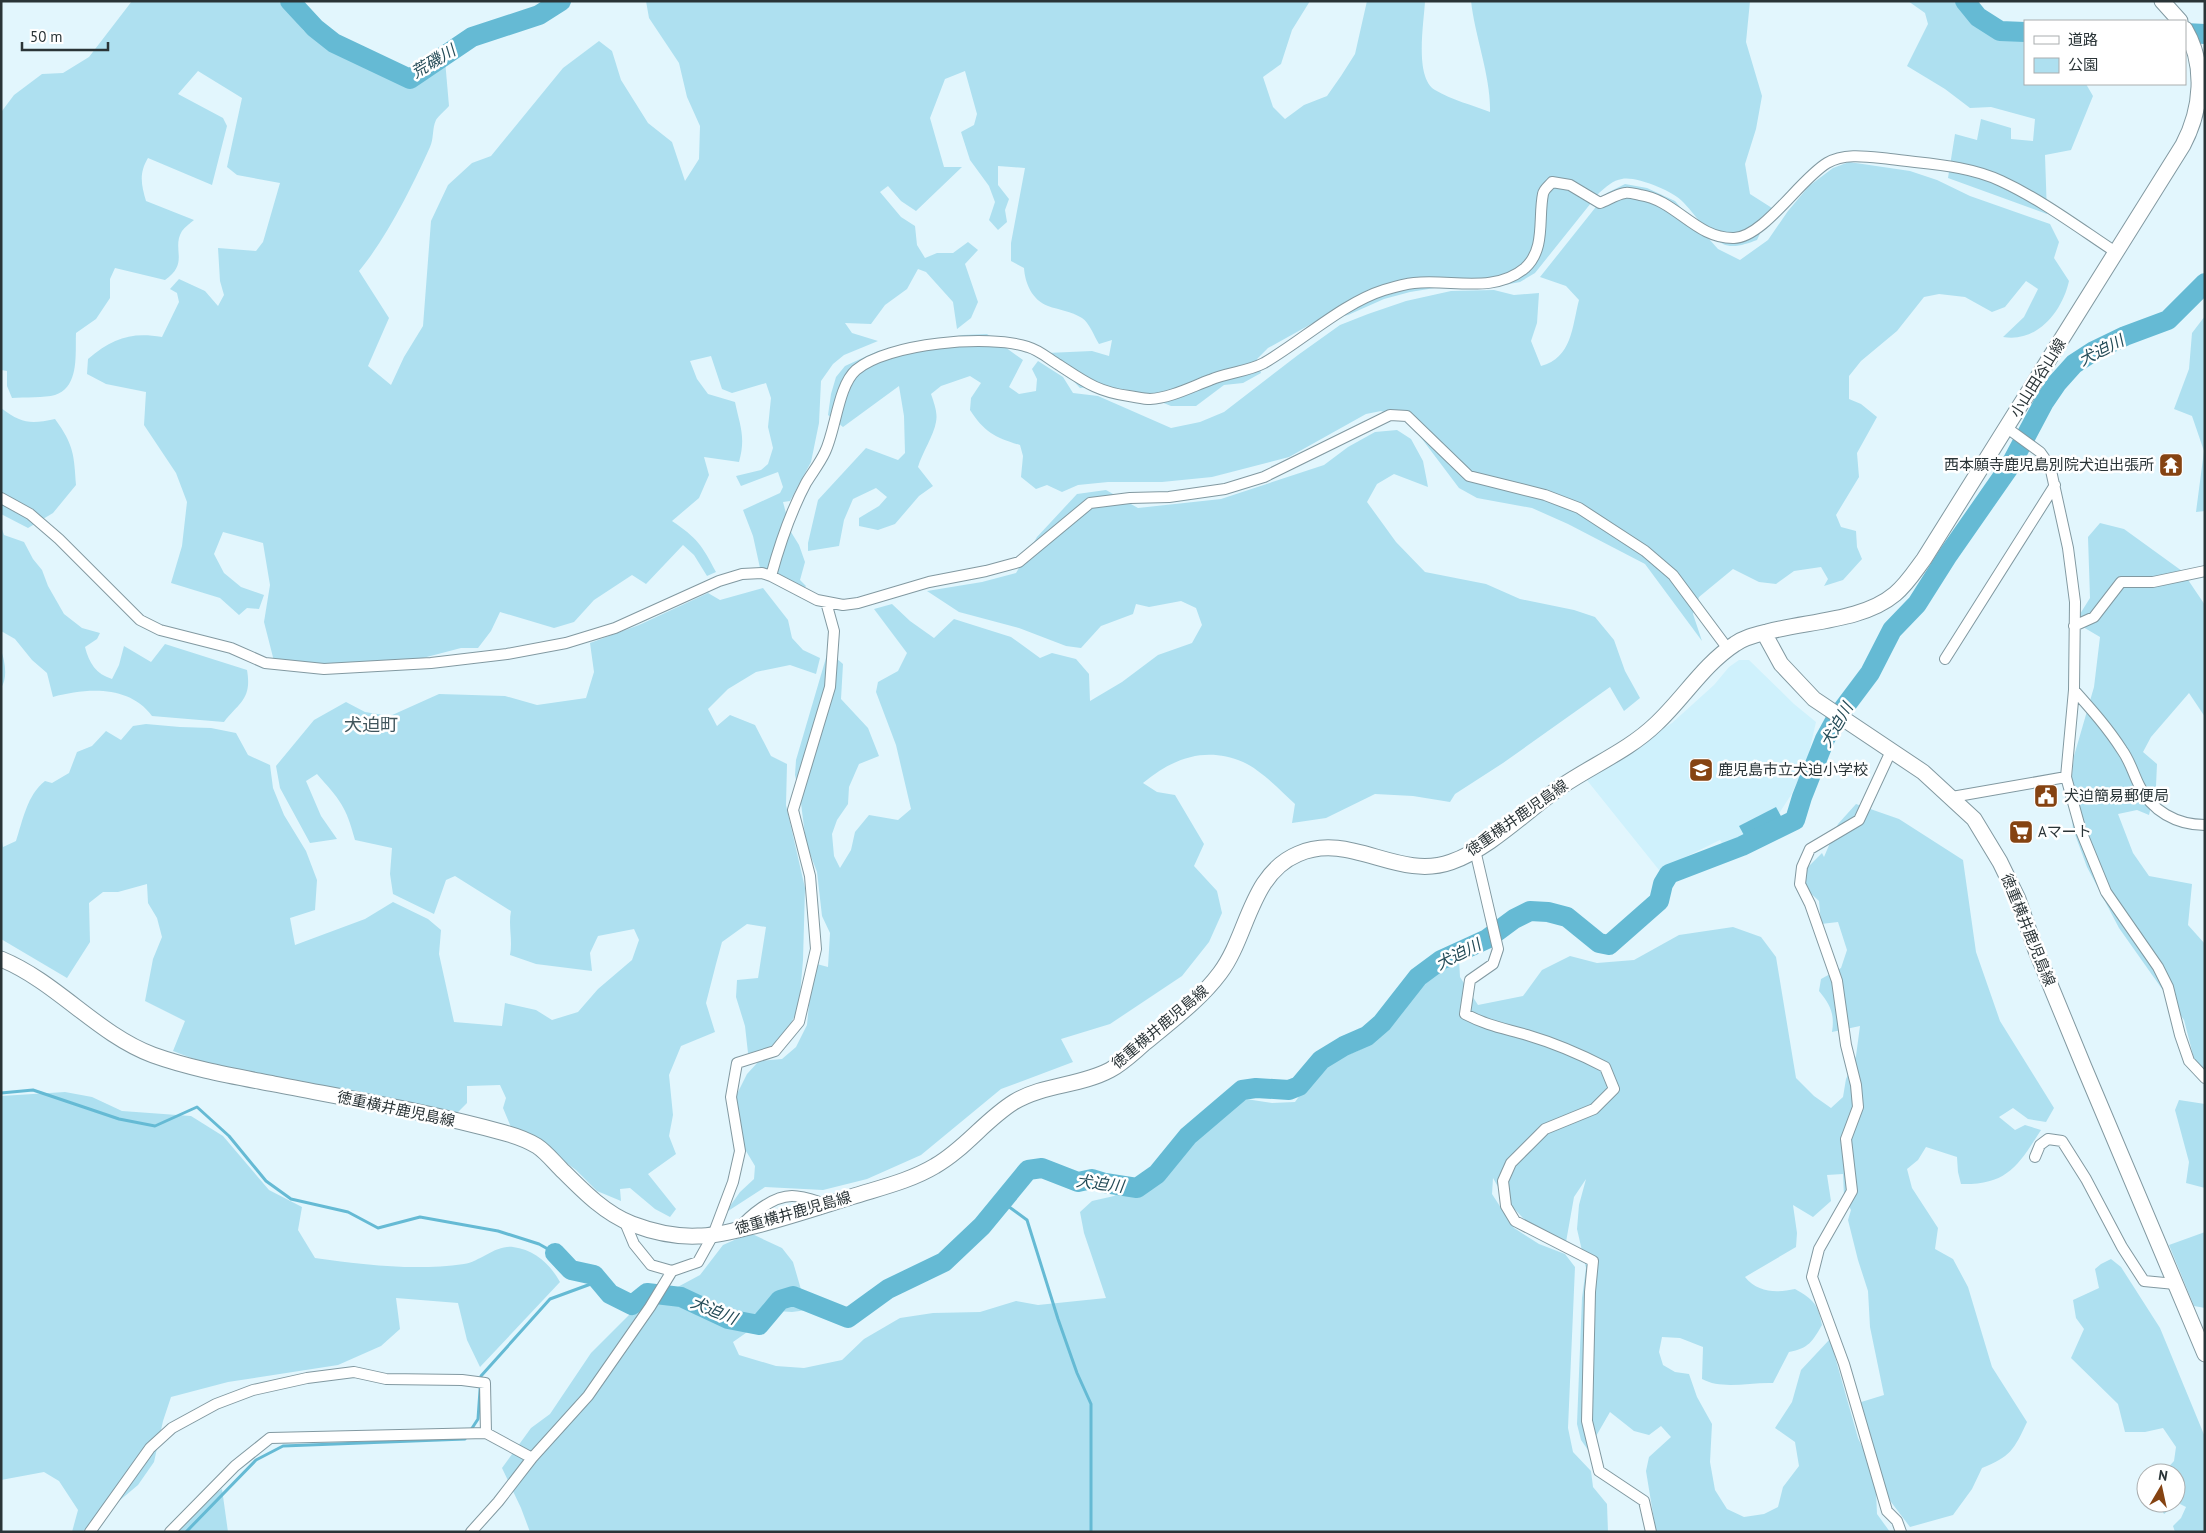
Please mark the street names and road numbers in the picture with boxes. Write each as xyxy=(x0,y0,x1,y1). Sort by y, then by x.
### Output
street label: 小山田谷山線 xyxy=(2006,335,2069,421)
street label: 徳重横井鹿児島線 xyxy=(1462,775,1571,860)
street label: 徳重横井鹿児島線 xyxy=(1997,871,2060,989)
street label: 徳重横井鹿児島線 xyxy=(1108,981,1212,1072)
street label: 徳重横井鹿児島線 xyxy=(335,1087,457,1130)
street label: 徳重横井鹿児島線 xyxy=(733,1187,853,1238)

